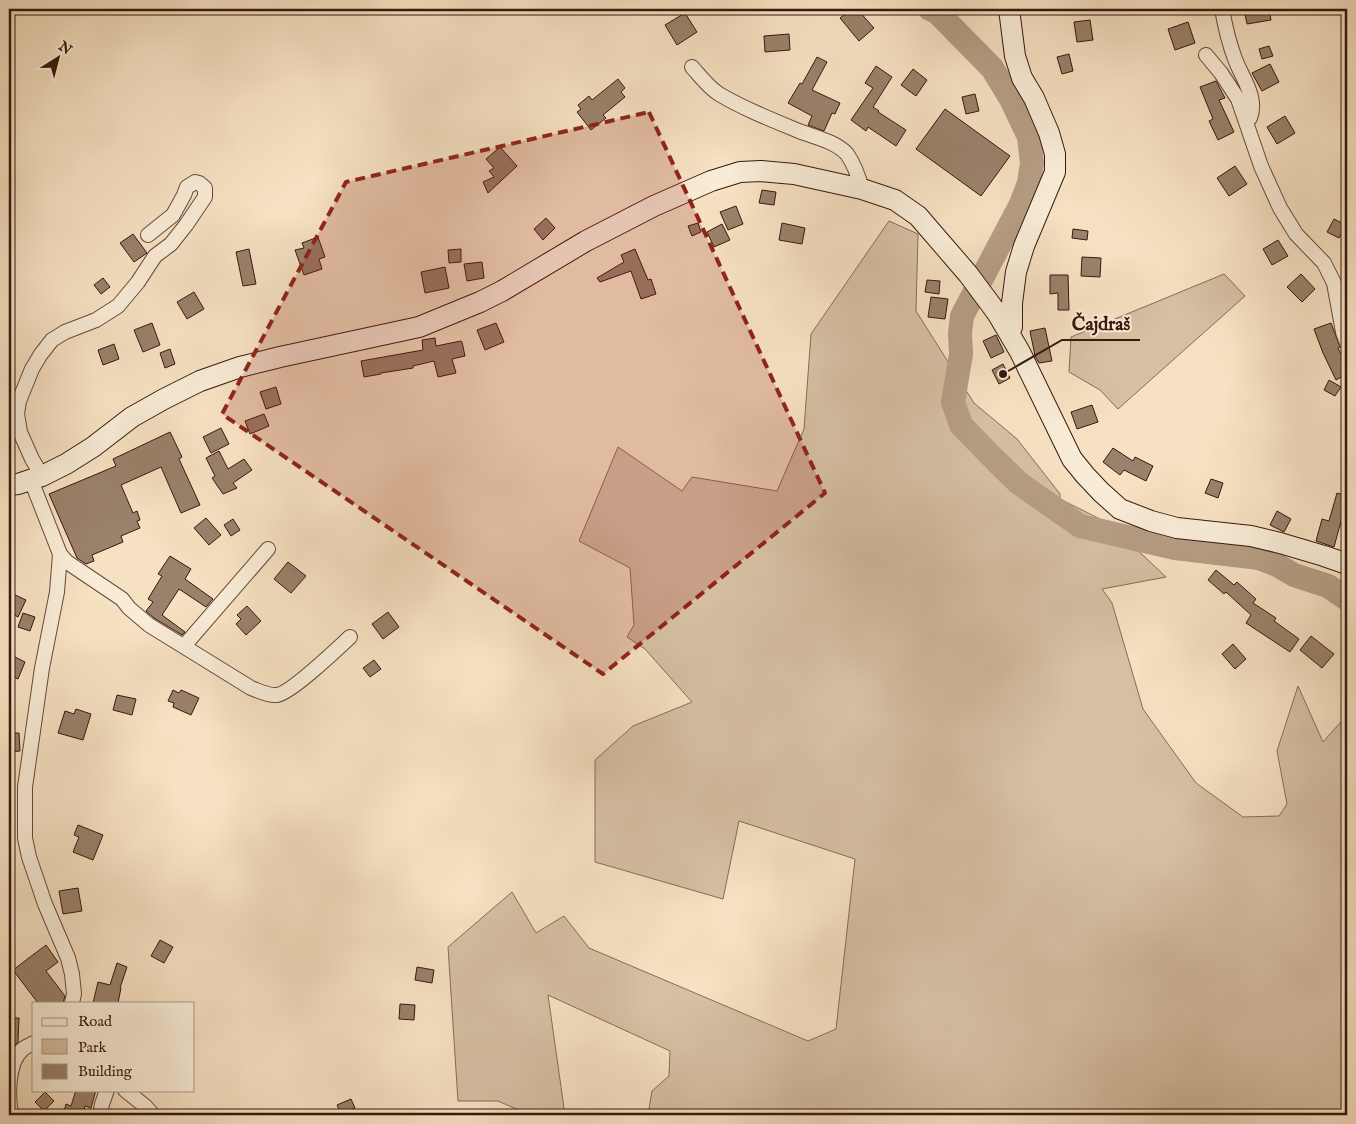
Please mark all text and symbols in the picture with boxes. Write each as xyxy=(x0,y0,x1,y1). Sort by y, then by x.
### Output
north arrow xyxy=(32,32,82,82)
text: N xyxy=(54,37,75,59)
callout: Čajdraš xyxy=(1062,306,1140,340)
text: Čajdraš xyxy=(1072,312,1130,337)
legend xyxy=(32,1002,195,1092)
text: Road xyxy=(78,1012,113,1031)
text: Park xyxy=(78,1038,108,1057)
text: Building xyxy=(78,1062,133,1081)

